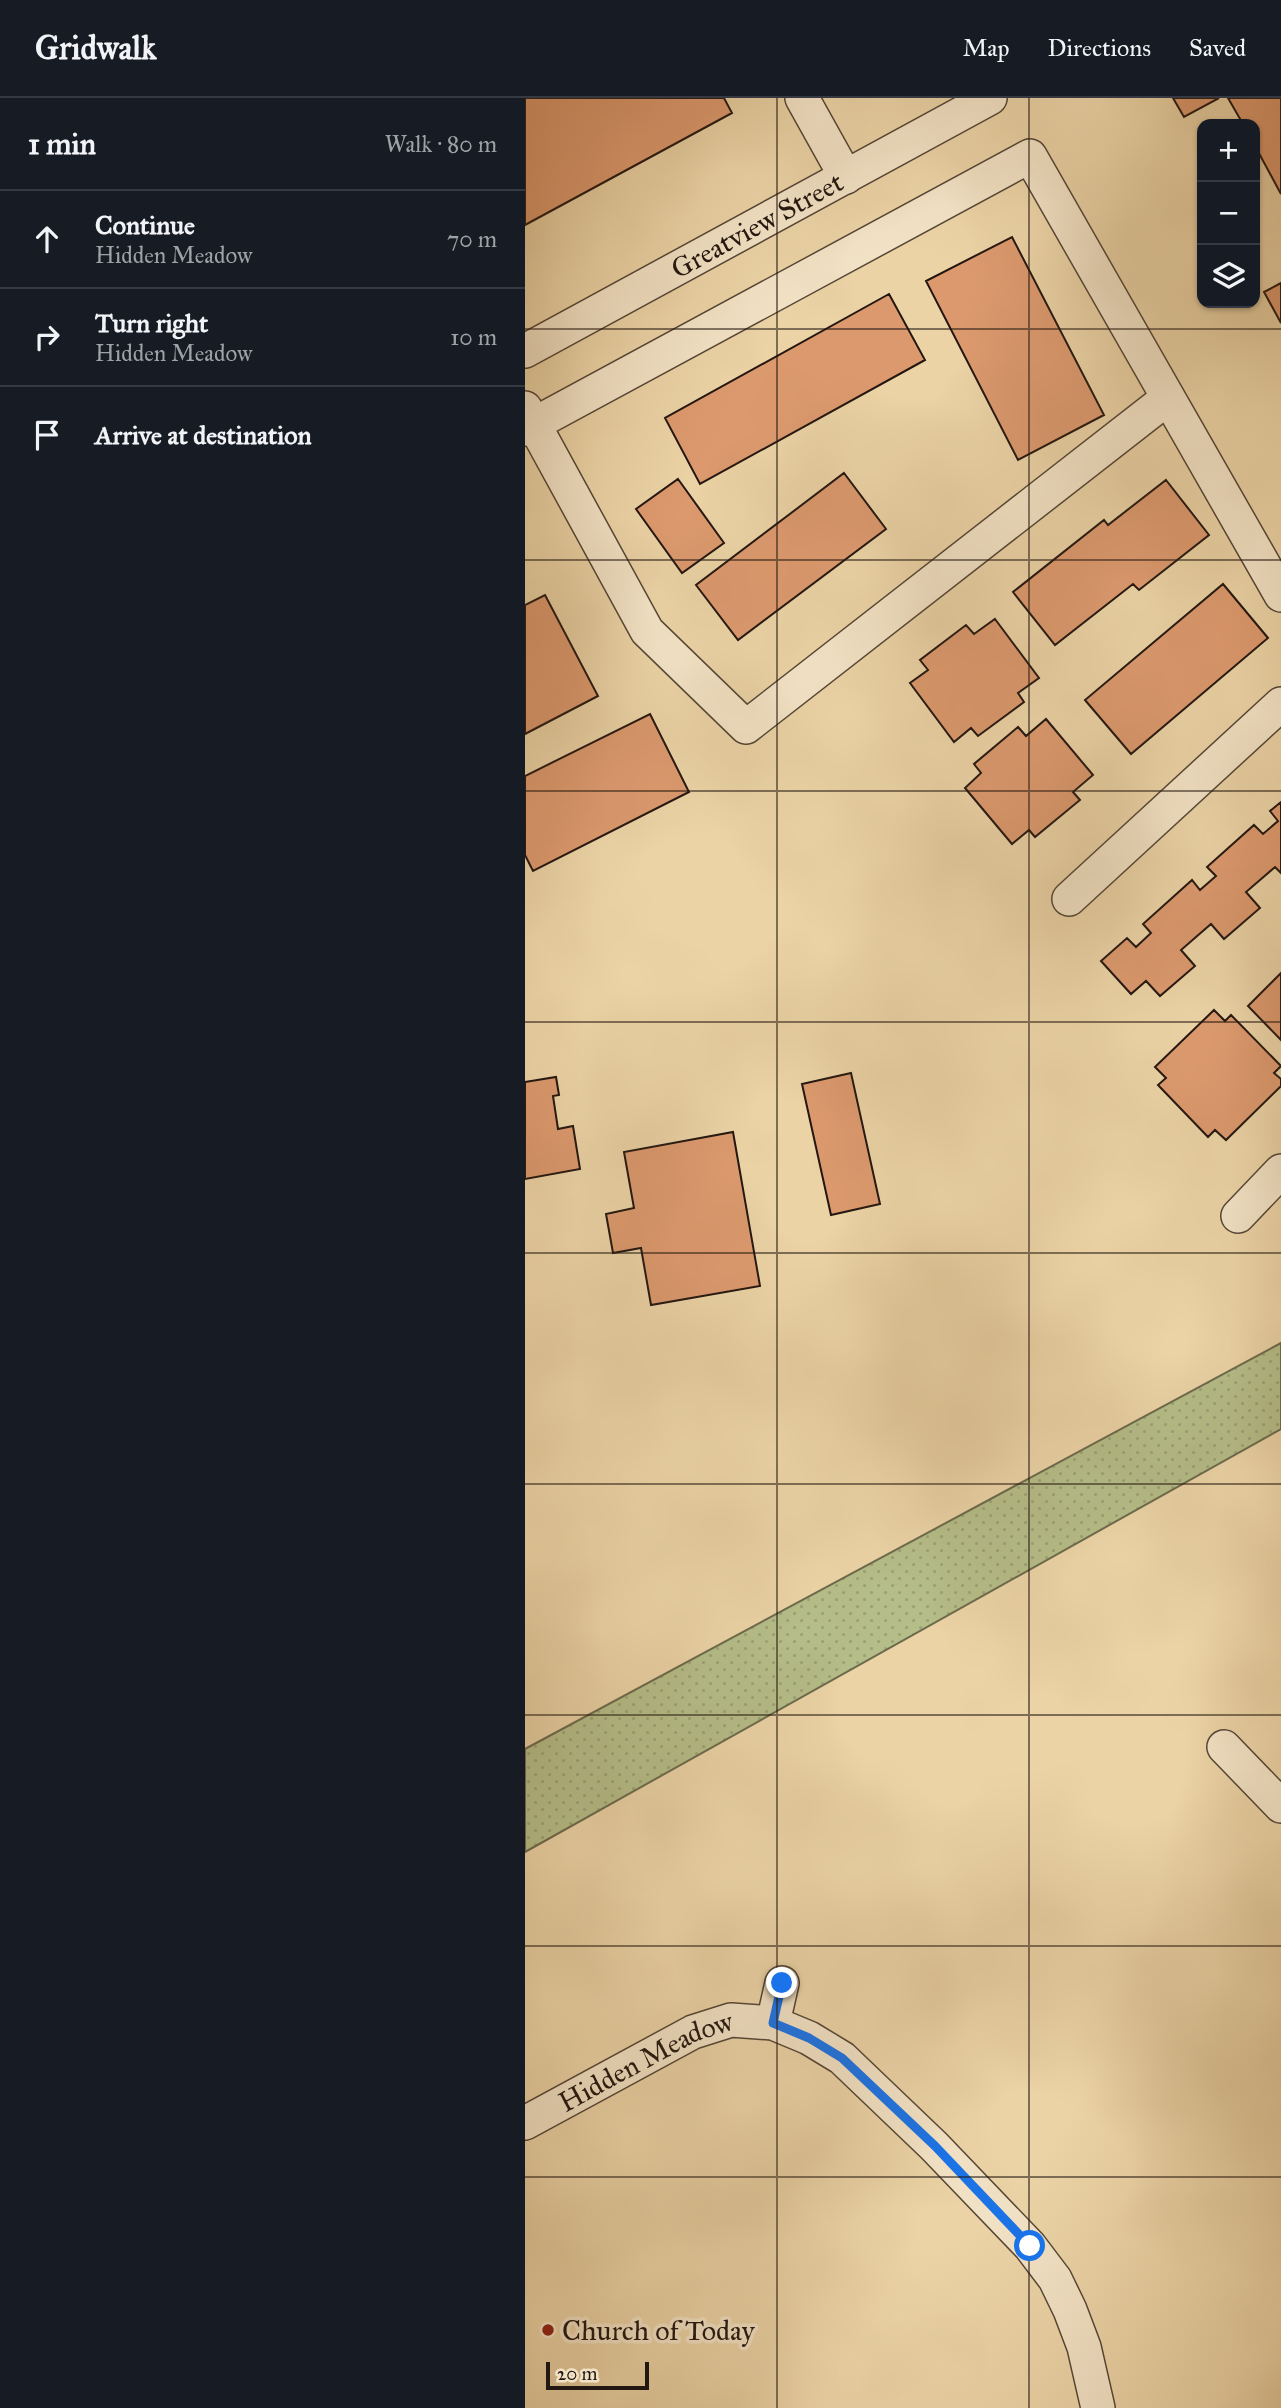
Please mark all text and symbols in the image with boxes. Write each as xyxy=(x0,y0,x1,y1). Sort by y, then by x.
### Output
text: Gridwalk xyxy=(35,28,157,68)
text: Map xyxy=(963,33,1010,63)
text: Directions xyxy=(1048,33,1151,63)
text: Saved xyxy=(1189,33,1246,63)
map controls xyxy=(1197,119,1260,308)
button: + xyxy=(1197,119,1260,182)
text: 1 min xyxy=(28,126,96,162)
text: Walk · 80 m xyxy=(385,130,497,158)
street label: Greatview Street xyxy=(665,164,849,286)
button: − xyxy=(1197,182,1260,245)
text: Continue xyxy=(95,209,195,241)
icon: ahead xyxy=(28,220,66,258)
text: 70 m xyxy=(447,225,497,253)
text: Hidden Meadow xyxy=(95,241,252,269)
button: layers xyxy=(1197,245,1260,308)
text: Turn right xyxy=(95,307,208,339)
icon: right xyxy=(28,318,66,356)
text: 10 m xyxy=(450,323,497,351)
text: Hidden Meadow xyxy=(95,339,252,367)
icon: arrive xyxy=(28,416,66,454)
text: Arrive at destination xyxy=(95,419,312,451)
route end xyxy=(766,1967,797,1998)
street label: Hidden Meadow xyxy=(552,2003,738,2120)
route start xyxy=(1014,2230,1045,2261)
place label: Church of Today xyxy=(562,2313,756,2348)
marker: Church of Today xyxy=(540,2322,556,2338)
scale bar xyxy=(546,2359,649,2391)
text: 20 m xyxy=(557,2362,598,2385)

